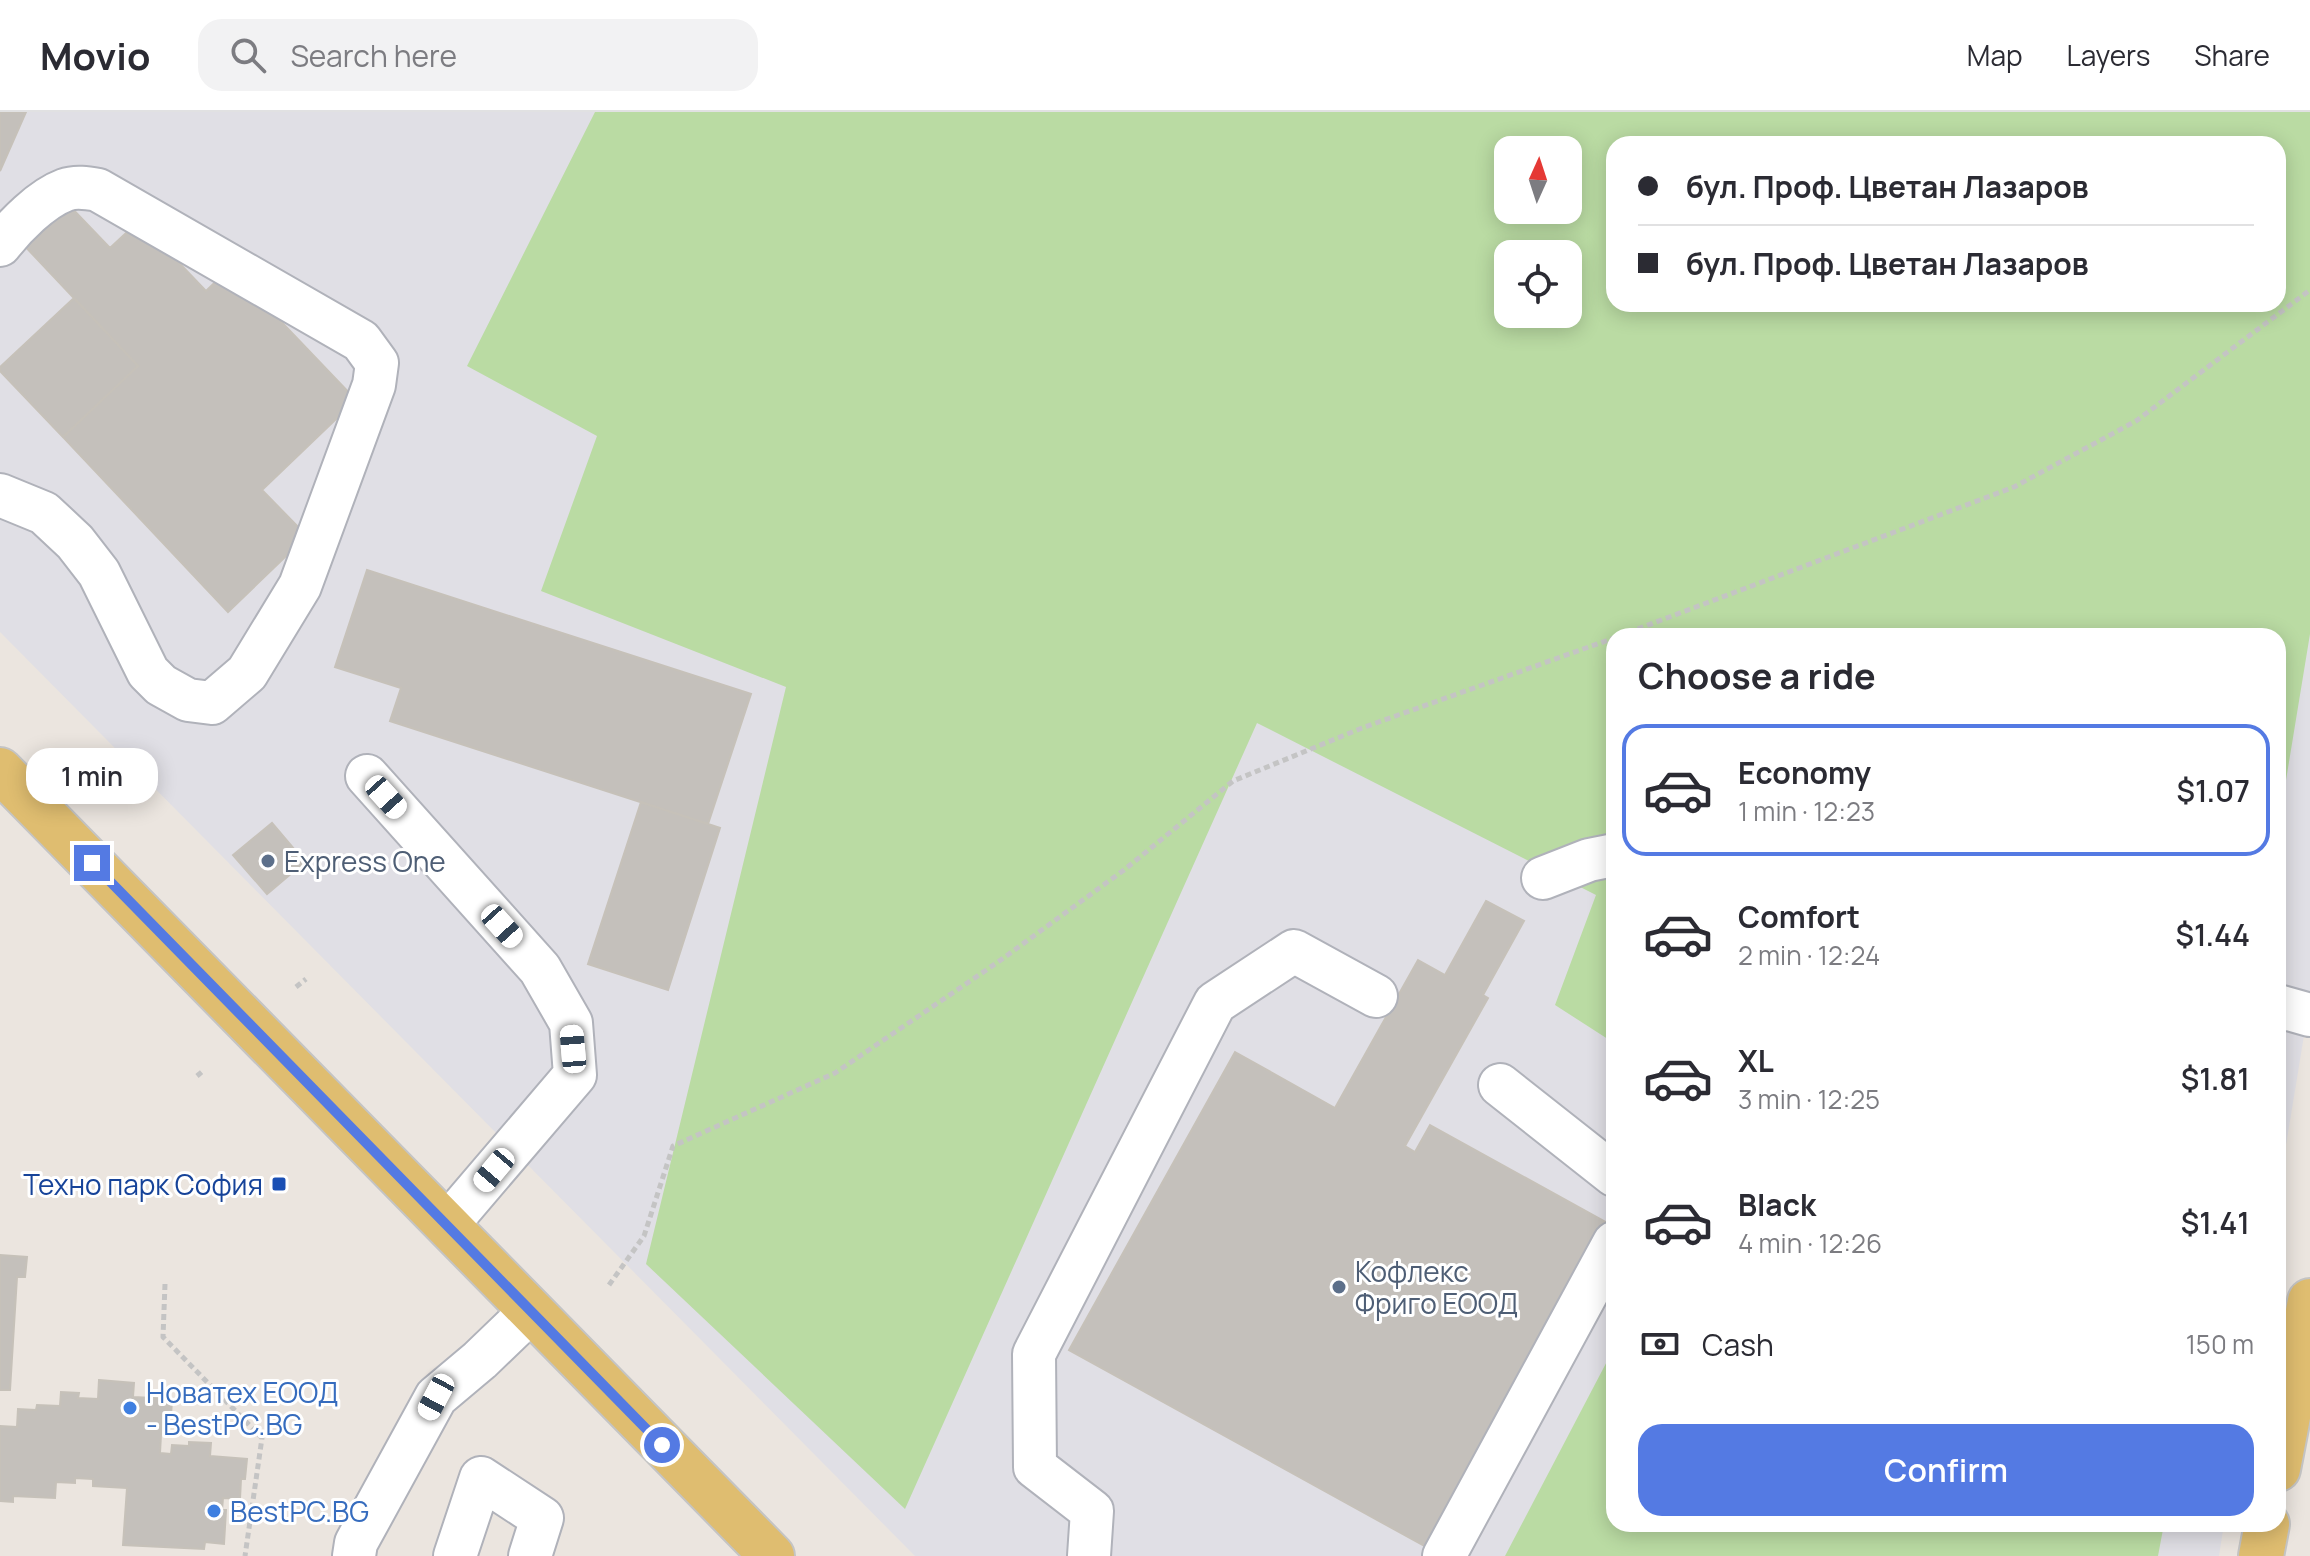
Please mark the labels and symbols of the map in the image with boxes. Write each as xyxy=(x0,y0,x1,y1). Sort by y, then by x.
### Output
north arrow xyxy=(1494,136,1582,224)
callout: 1 min xyxy=(26,747,158,803)
car xyxy=(361,771,411,823)
place label: Express One xyxy=(284,842,446,880)
route end xyxy=(74,845,110,881)
marker: Express One xyxy=(259,852,277,870)
car xyxy=(477,900,527,952)
car xyxy=(559,1024,587,1074)
car xyxy=(469,1144,519,1196)
place label: Техно парк София xyxy=(23,1165,263,1203)
marker: Техно парк София xyxy=(270,1175,288,1193)
place label: Кофлекс Фриго ЕООД xyxy=(1355,1252,1518,1322)
marker: Кофлекс Фриго ЕООД xyxy=(1330,1278,1348,1296)
car xyxy=(414,1370,458,1424)
place label: Новатех ЕООД - BestPC.BG xyxy=(146,1373,338,1443)
marker: Новатех ЕООД - BestPC.BG xyxy=(121,1399,139,1417)
route start xyxy=(644,1427,680,1463)
place label: BestPC.BG xyxy=(230,1492,369,1530)
marker: BestPC.BG xyxy=(205,1502,223,1520)

